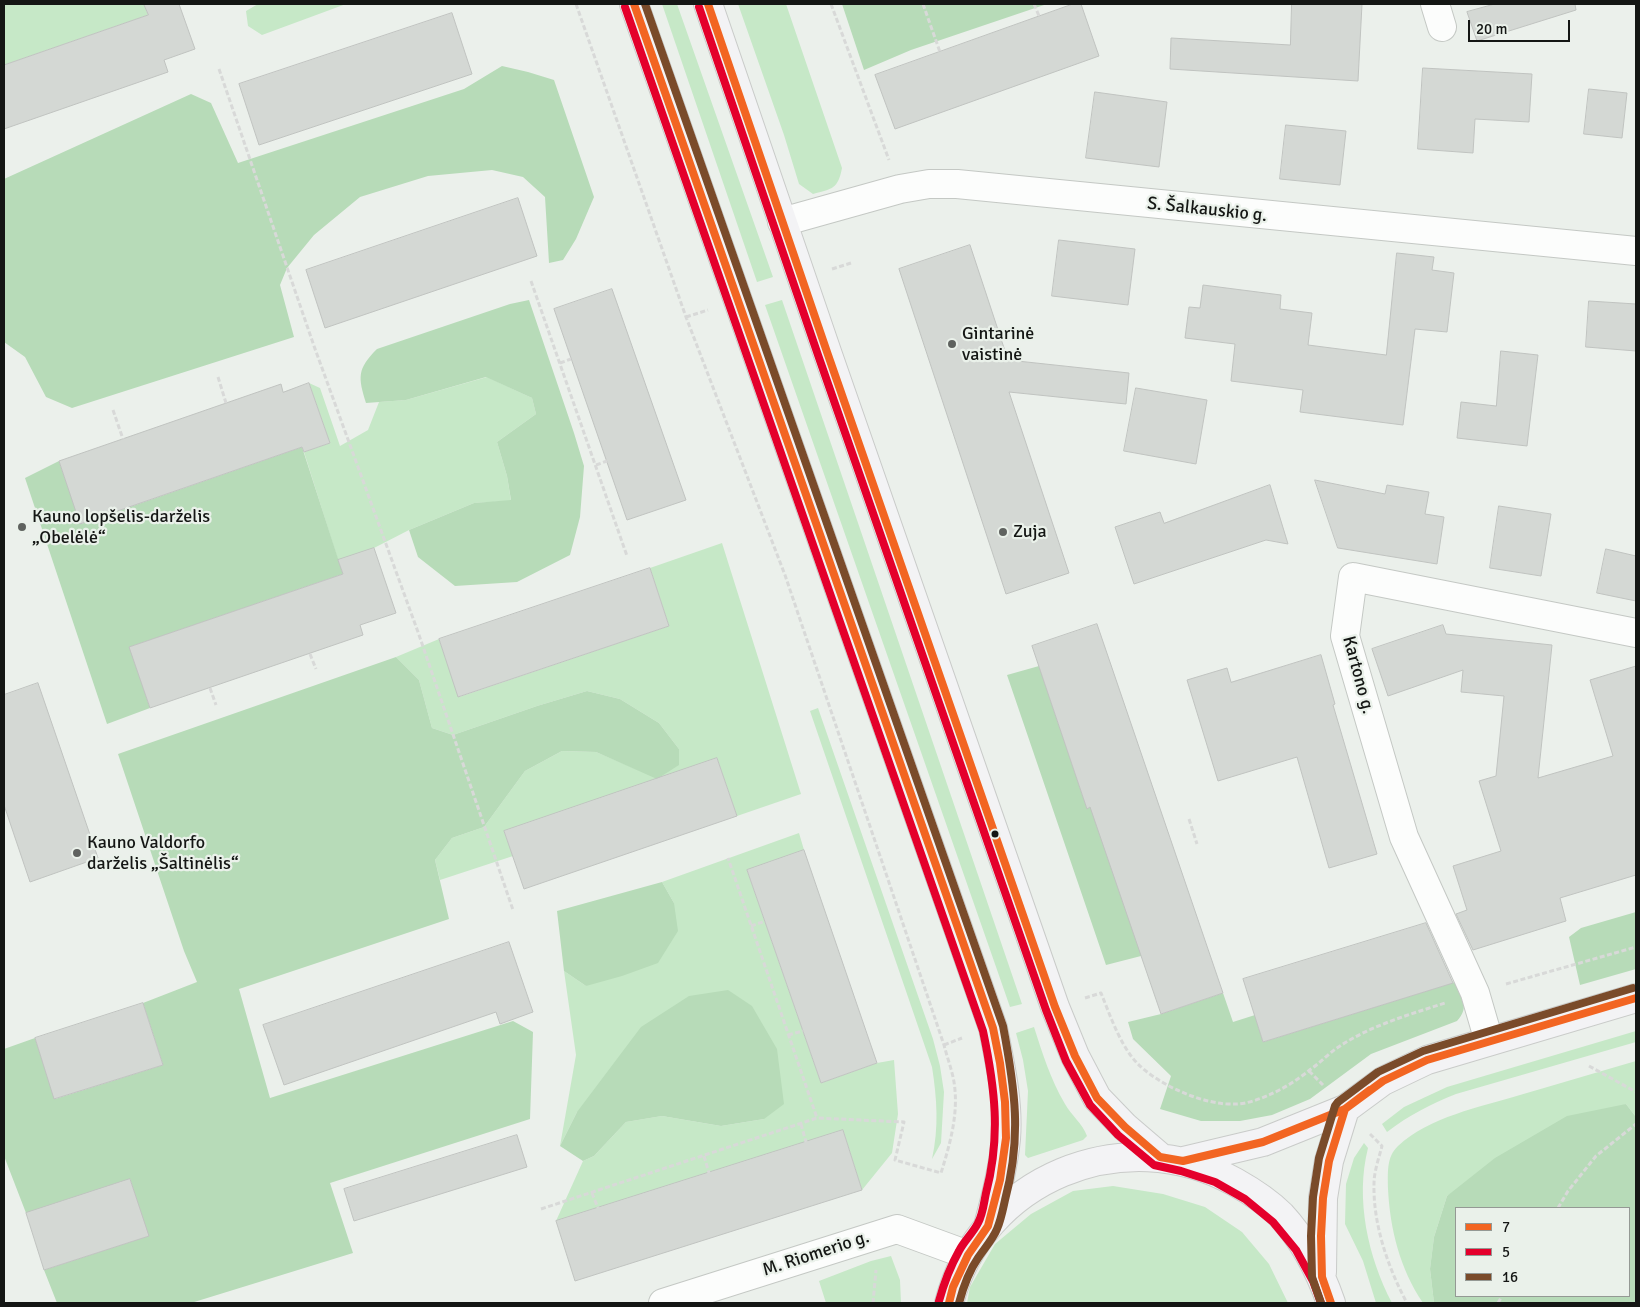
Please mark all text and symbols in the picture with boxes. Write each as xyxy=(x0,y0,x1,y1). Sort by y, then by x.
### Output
scale bar xyxy=(1470,10,1572,42)
text: 20 m xyxy=(1476,20,1507,38)
street label: S. Šalkauskio g. xyxy=(1146,193,1268,227)
place label: Gintarinė vaistinė xyxy=(962,323,1034,366)
marker: Gintarinė vaistinė xyxy=(946,338,958,350)
place label: Kauno lopšelis-darželis „Obelėlė“ xyxy=(32,506,210,548)
marker: Kauno lopšelis-darželis „Obelėlė“ xyxy=(16,521,28,533)
place label: Zuja xyxy=(1013,521,1047,543)
marker: Zuja xyxy=(997,526,1009,538)
street label: Kartono g. xyxy=(1337,634,1379,716)
unlabelled marker xyxy=(990,829,1000,839)
place label: Kauno Valdorfo darželis „Šaltinėlis“ xyxy=(87,832,239,874)
marker: Kauno Valdorfo darželis „Šaltinėlis“ xyxy=(71,847,83,859)
legend xyxy=(1455,1207,1630,1297)
text: 7 xyxy=(1502,1218,1510,1236)
street label: M. Riomerio g. xyxy=(760,1227,872,1281)
text: 5 xyxy=(1502,1243,1510,1261)
text: 16 xyxy=(1502,1268,1518,1286)

